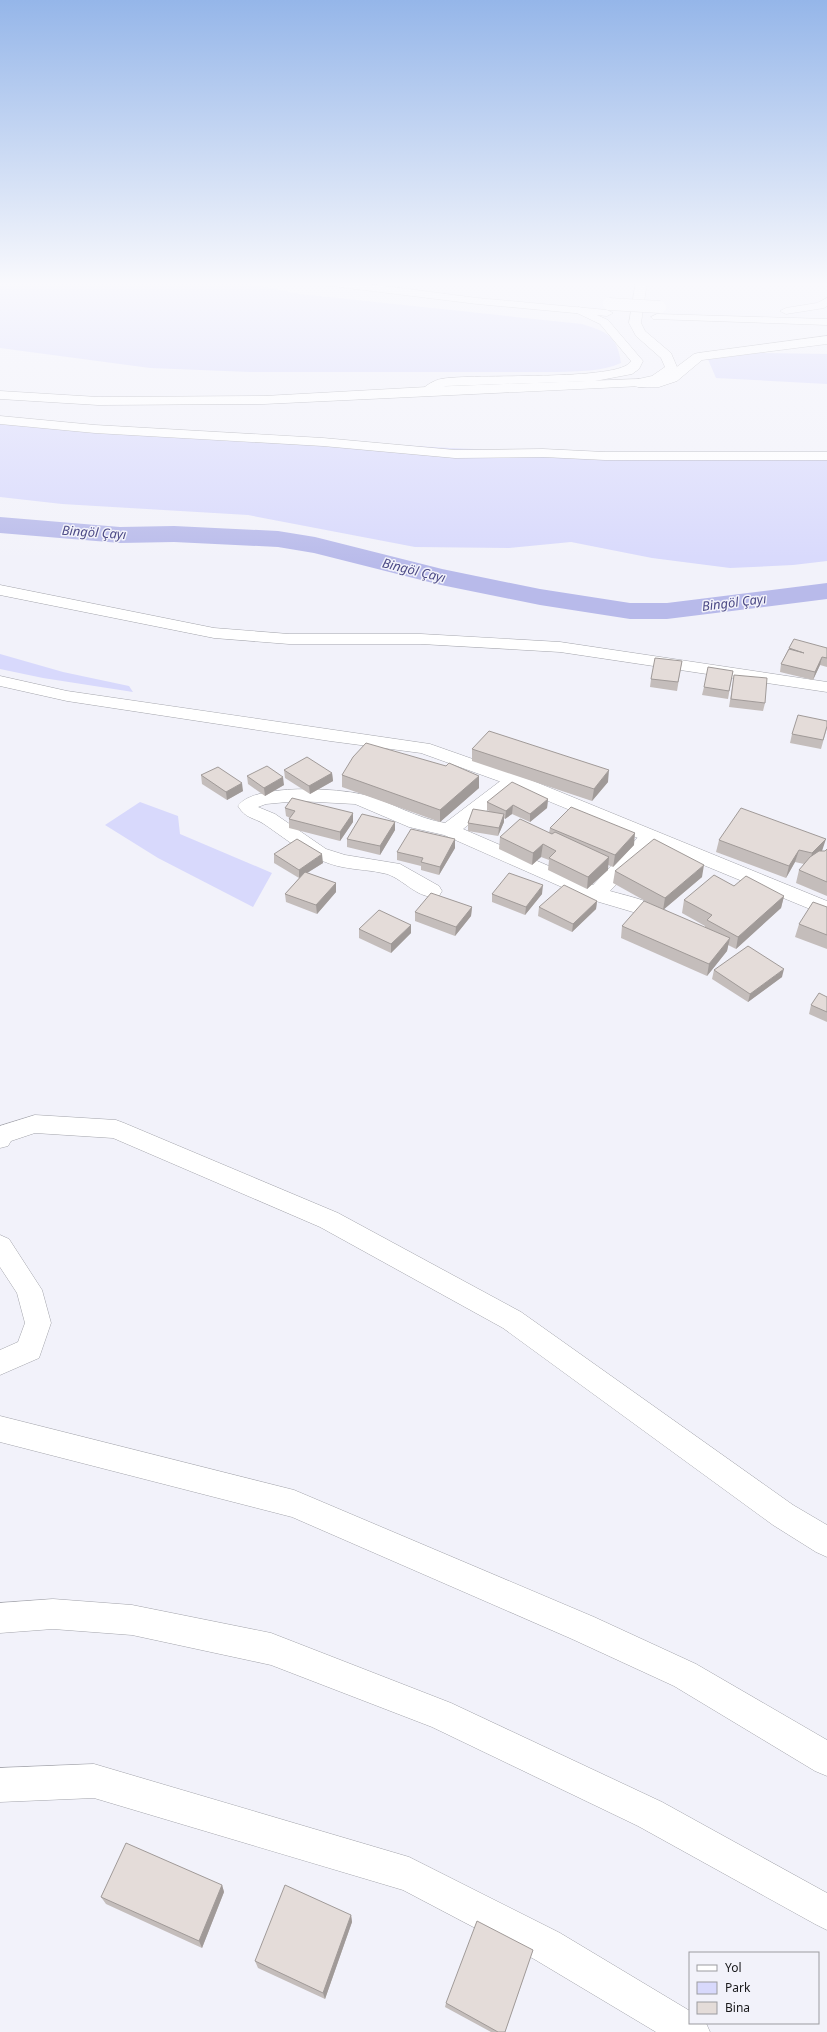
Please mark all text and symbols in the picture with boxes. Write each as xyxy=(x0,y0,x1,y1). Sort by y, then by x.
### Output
water label: Bingöl Çayı xyxy=(61,521,127,543)
water label: Bingöl Çayı xyxy=(380,553,448,587)
water label: Bingöl Çayı xyxy=(701,589,767,615)
legend xyxy=(689,1952,819,2024)
text: Yol xyxy=(725,1959,742,1976)
text: Park xyxy=(725,1979,751,1996)
text: Bina xyxy=(725,1999,750,2016)

